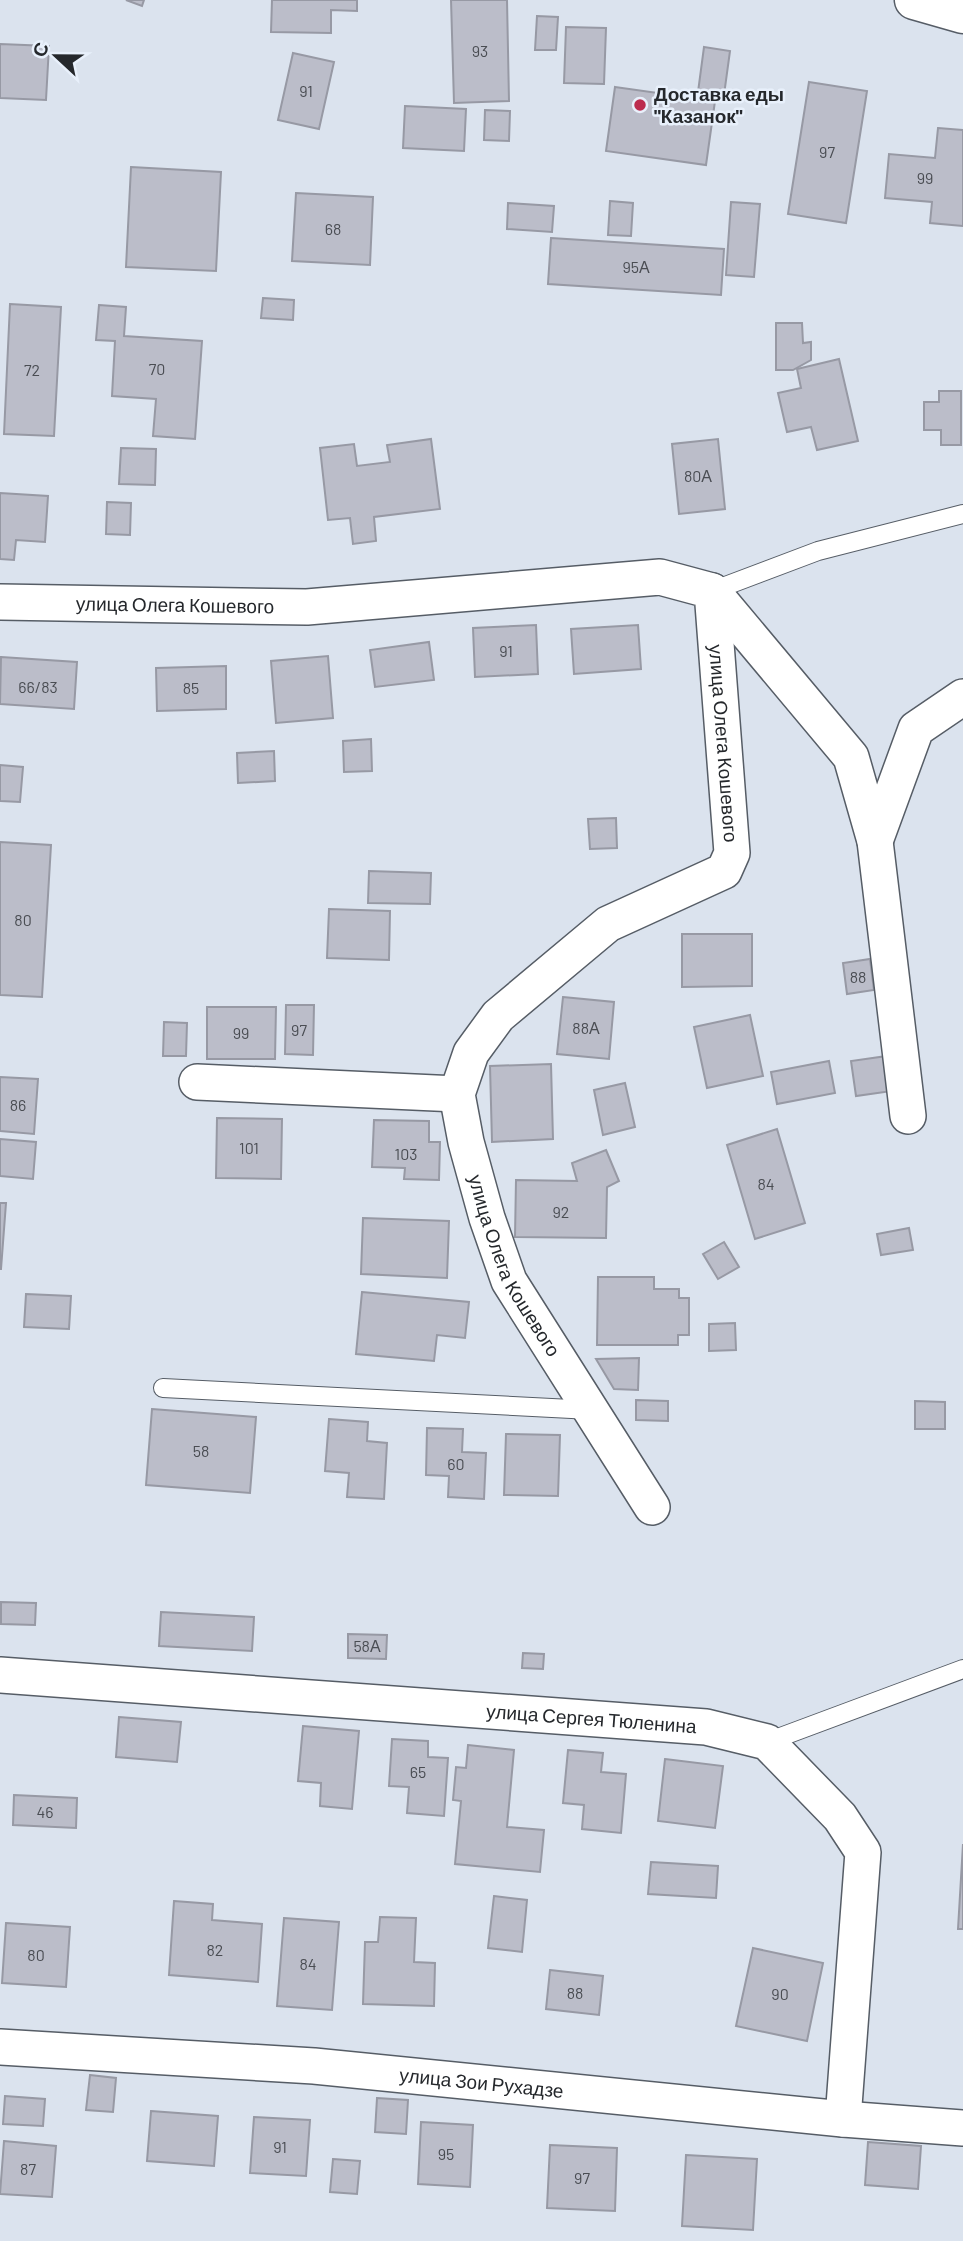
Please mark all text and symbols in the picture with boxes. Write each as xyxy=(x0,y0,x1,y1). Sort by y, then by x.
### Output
north arrow xyxy=(21,21,91,91)
text: С xyxy=(27,39,53,60)
house number: 93 xyxy=(472,41,488,60)
house number: 91 xyxy=(299,81,313,100)
place label: Доставка еды "Казанок" xyxy=(654,82,784,127)
marker: Доставка еды "Казанок" xyxy=(632,97,648,113)
house number: 97 xyxy=(819,142,835,161)
house number: 99 xyxy=(917,168,933,187)
house number: 68 xyxy=(325,219,341,238)
house number: 95А xyxy=(622,257,650,276)
house number: 70 xyxy=(149,359,165,378)
house number: 72 xyxy=(24,360,40,379)
house number: 80А xyxy=(684,466,712,485)
street label: улица Олега Кошевого xyxy=(76,591,274,617)
house number: 91 xyxy=(499,641,513,660)
street label: улица Олега Кошевого xyxy=(705,644,743,843)
house number: 66/83 xyxy=(18,677,58,696)
house number: 85 xyxy=(183,678,199,697)
house number: 80 xyxy=(14,910,32,929)
house number: 88 xyxy=(850,967,866,986)
house number: 88А xyxy=(572,1018,600,1037)
house number: 97 xyxy=(291,1020,307,1039)
house number: 99 xyxy=(233,1023,249,1042)
house number: 86 xyxy=(10,1095,26,1114)
house number: 101 xyxy=(239,1138,259,1157)
house number: 103 xyxy=(395,1144,417,1163)
street label: улица Олега Кошевого xyxy=(465,1172,566,1360)
house number: 84 xyxy=(757,1174,775,1193)
house number: 92 xyxy=(553,1202,569,1221)
house number: 58 xyxy=(193,1441,209,1460)
house number: 60 xyxy=(447,1454,465,1473)
house number: 58А xyxy=(353,1636,381,1655)
street label: улица Сергея Тюленина xyxy=(486,1699,698,1737)
house number: 65 xyxy=(410,1762,426,1781)
house number: 46 xyxy=(36,1802,54,1821)
house number: 82 xyxy=(207,1940,223,1959)
house number: 80 xyxy=(27,1945,45,1964)
house number: 84 xyxy=(299,1954,317,1973)
house number: 88 xyxy=(567,1983,583,2002)
house number: 90 xyxy=(771,1984,789,2003)
street label: улица Зои Рухадзе xyxy=(398,2063,565,2102)
house number: 91 xyxy=(273,2137,287,2156)
house number: 95 xyxy=(438,2144,454,2163)
house number: 87 xyxy=(20,2159,36,2178)
house number: 97 xyxy=(574,2168,590,2187)

